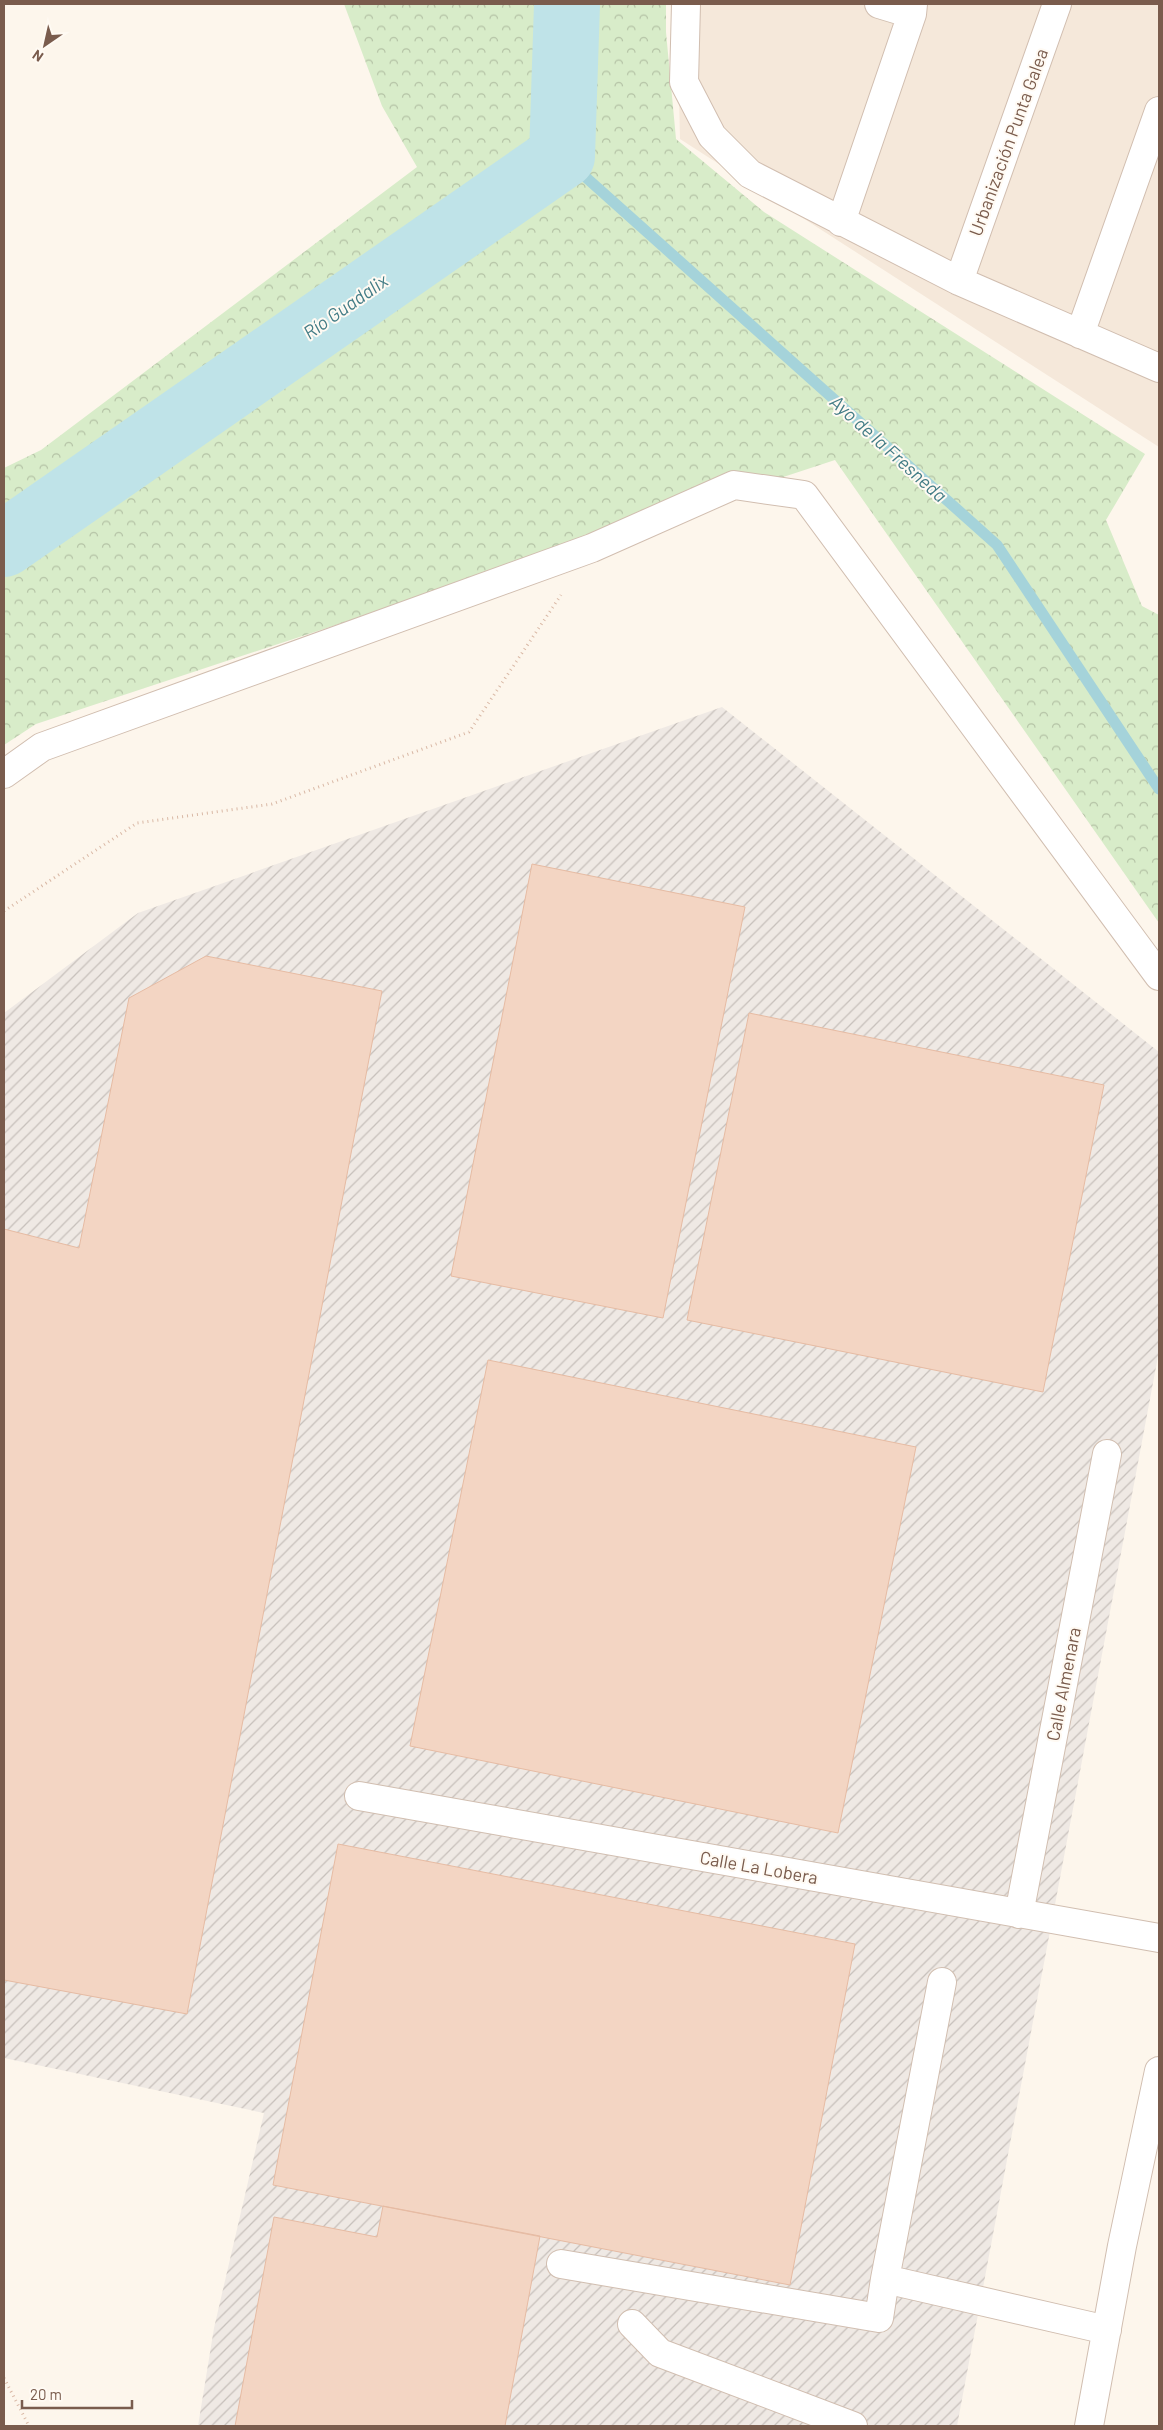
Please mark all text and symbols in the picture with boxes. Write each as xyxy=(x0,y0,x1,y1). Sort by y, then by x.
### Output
north arrow xyxy=(20,20,70,70)
street label: Urbanización Punta Galea xyxy=(964,45,1052,239)
text: N xyxy=(29,47,46,66)
water label: Río Guadalix xyxy=(298,268,393,344)
water label: Ayo de la Fresneda xyxy=(826,390,952,506)
street label: Calle Almenara xyxy=(1041,1625,1085,1743)
street label: Calle La Lobera xyxy=(698,1846,820,1888)
scale bar xyxy=(22,2378,132,2410)
text: 20 m xyxy=(30,2385,62,2403)

